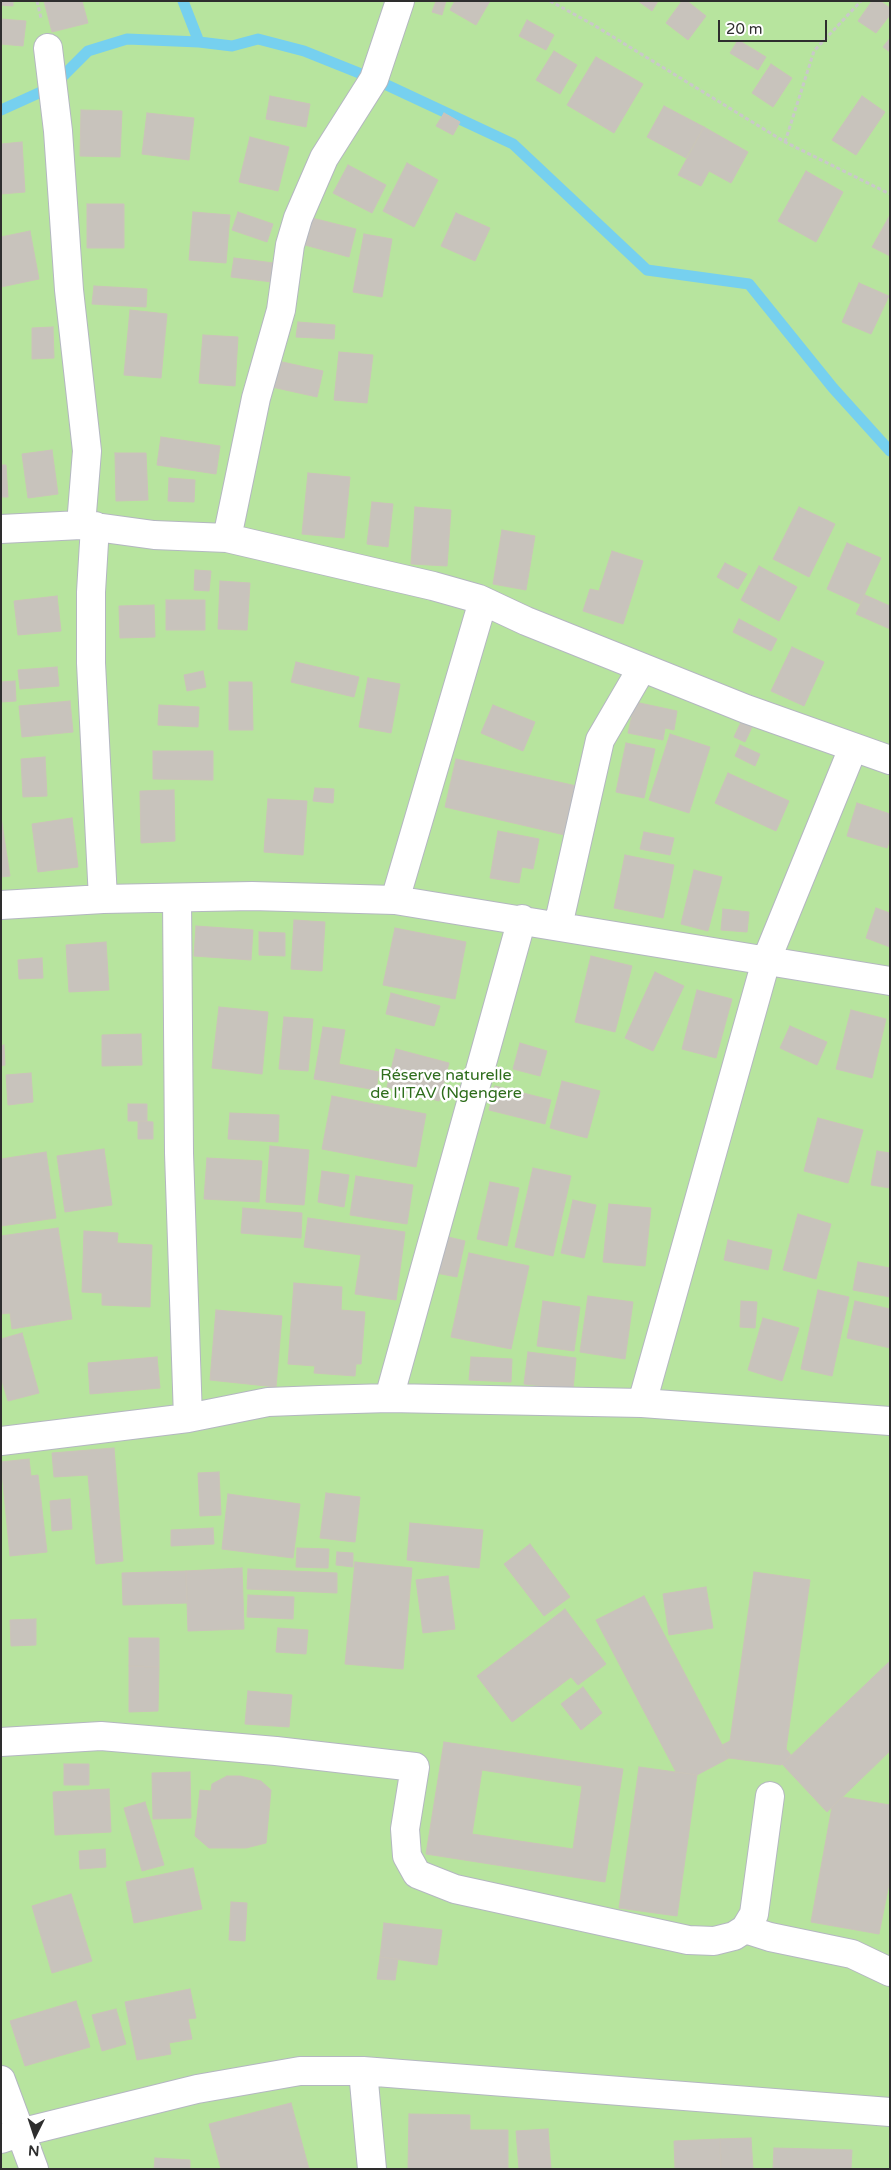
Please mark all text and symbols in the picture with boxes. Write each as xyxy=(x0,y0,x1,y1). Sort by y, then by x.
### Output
scale bar xyxy=(721,10,830,42)
text: 20 m xyxy=(726,20,763,38)
park label: Réserve naturelle de l'ITAV (Ngengere xyxy=(370,1066,522,1104)
north arrow xyxy=(10,2110,60,2160)
text: N xyxy=(28,2142,40,2159)

